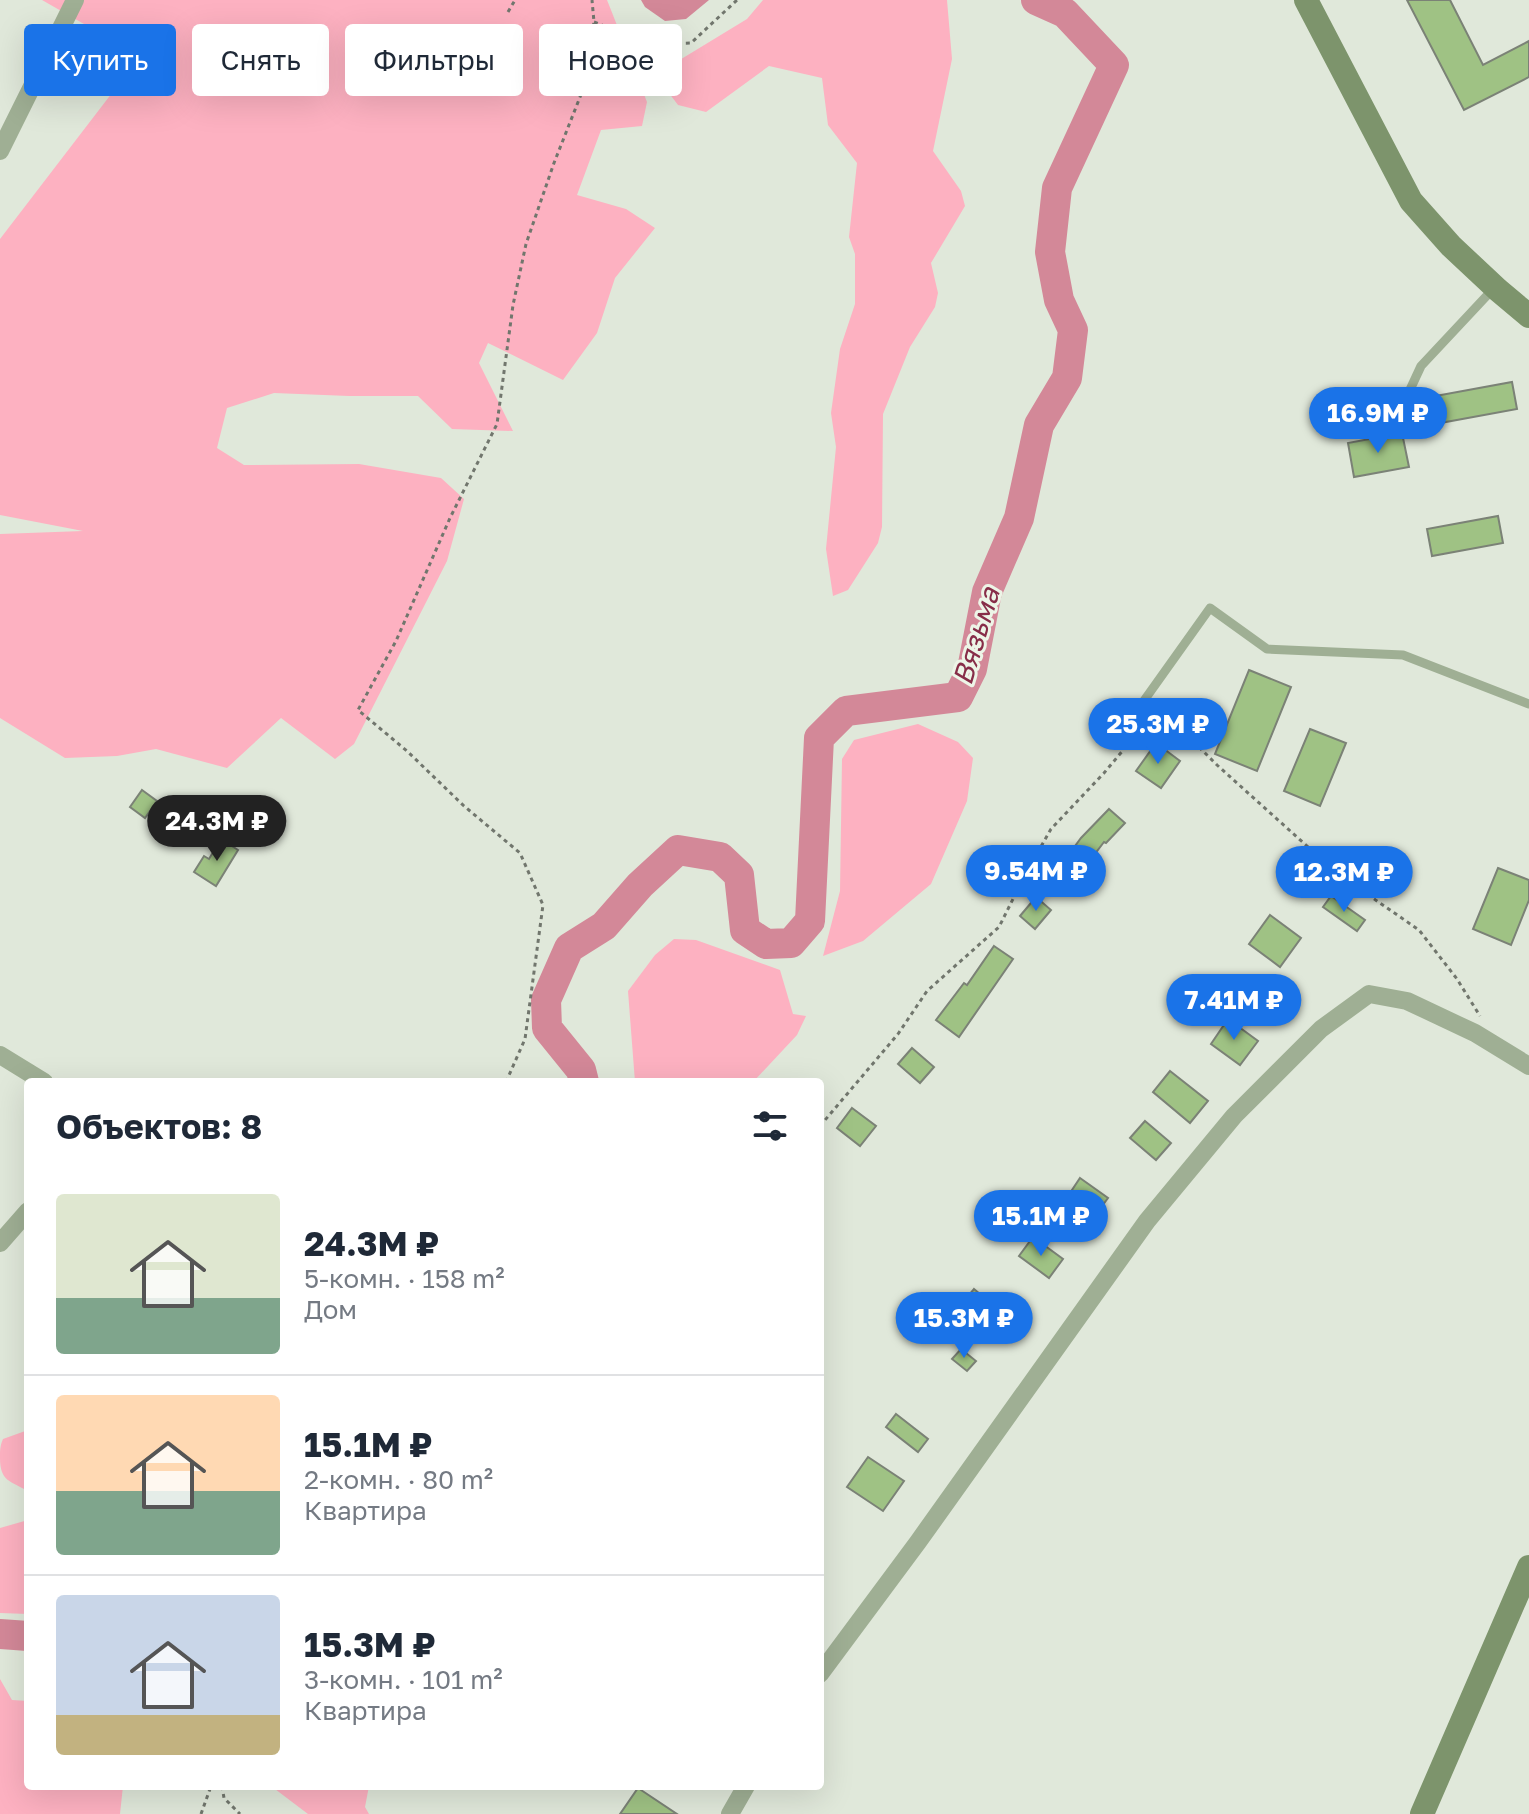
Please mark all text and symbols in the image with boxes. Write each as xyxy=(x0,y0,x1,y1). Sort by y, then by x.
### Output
chip: Купить xyxy=(24,24,176,96)
chip: Снять xyxy=(192,24,329,96)
chip: Фильтры xyxy=(345,24,523,96)
chip: Новое xyxy=(539,24,682,96)
pin: 16.9M ₽ xyxy=(1304,387,1452,455)
text: 16.9M ₽ xyxy=(1327,397,1429,428)
water label: Вязьма xyxy=(945,582,1006,688)
pin: 25.3M ₽ xyxy=(1084,698,1232,766)
text: 25.3M ₽ xyxy=(1106,708,1210,739)
pin: 24.3M ₽ xyxy=(143,795,291,863)
text: 24.3M ₽ xyxy=(165,805,269,836)
pin: 9.54M ₽ xyxy=(962,845,1110,913)
pin: 12.3M ₽ xyxy=(1270,846,1418,914)
text: 9.54M ₽ xyxy=(984,855,1088,886)
text: 12.3M ₽ xyxy=(1294,856,1394,887)
pin: 7.41M ₽ xyxy=(1160,974,1308,1042)
text: 7.41M ₽ xyxy=(1184,984,1284,1015)
icon: filters xyxy=(748,1104,792,1148)
text: Объектов: 8 xyxy=(56,1106,262,1146)
pin: 15.1M ₽ xyxy=(967,1190,1115,1258)
text: 15.1M ₽ xyxy=(992,1200,1090,1231)
text: 24.3M ₽ xyxy=(304,1223,439,1263)
icon: home xyxy=(120,1226,216,1322)
text: 5-комн. · 158 m² xyxy=(304,1263,505,1294)
pin: 15.3M ₽ xyxy=(890,1292,1038,1360)
text: Дом xyxy=(304,1294,357,1325)
text: 15.3M ₽ xyxy=(914,1302,1014,1333)
text: 15.1M ₽ xyxy=(304,1424,432,1464)
icon: home xyxy=(120,1427,216,1523)
text: 2-комн. · 80 m² xyxy=(304,1464,493,1495)
text: Квартира xyxy=(304,1495,427,1526)
text: 15.3M ₽ xyxy=(304,1624,436,1664)
icon: home xyxy=(120,1627,216,1723)
text: 3-комн. · 101 m² xyxy=(304,1664,503,1695)
text: Квартира xyxy=(304,1695,427,1726)

